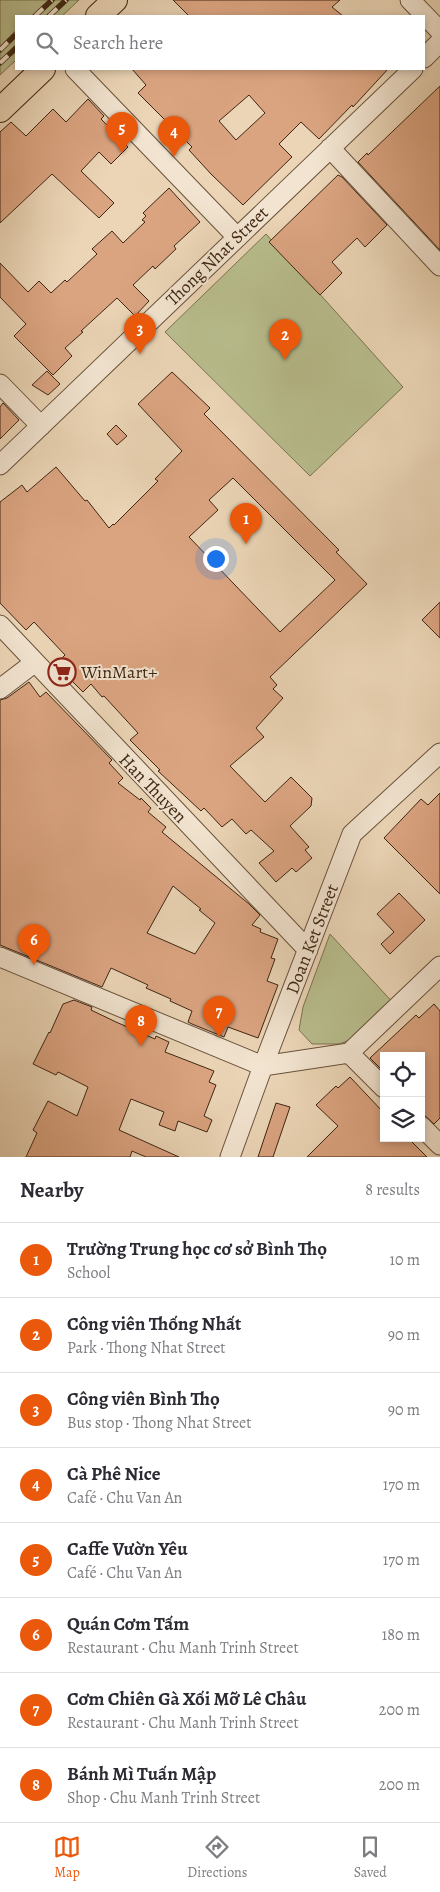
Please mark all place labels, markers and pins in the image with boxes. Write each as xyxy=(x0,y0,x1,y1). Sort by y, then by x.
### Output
pin: 5 xyxy=(106,112,138,153)
pin: 4 xyxy=(158,116,190,157)
pin: 3 xyxy=(124,313,156,354)
pin: 2 xyxy=(269,319,301,360)
pin: 1 xyxy=(230,503,262,544)
supermarket icon: WinMart+ xyxy=(47,657,77,687)
place label: WinMart+ xyxy=(80,660,157,684)
pin: 6 xyxy=(18,924,50,965)
pin: 7 xyxy=(203,996,235,1037)
pin: 8 xyxy=(125,1005,157,1046)

